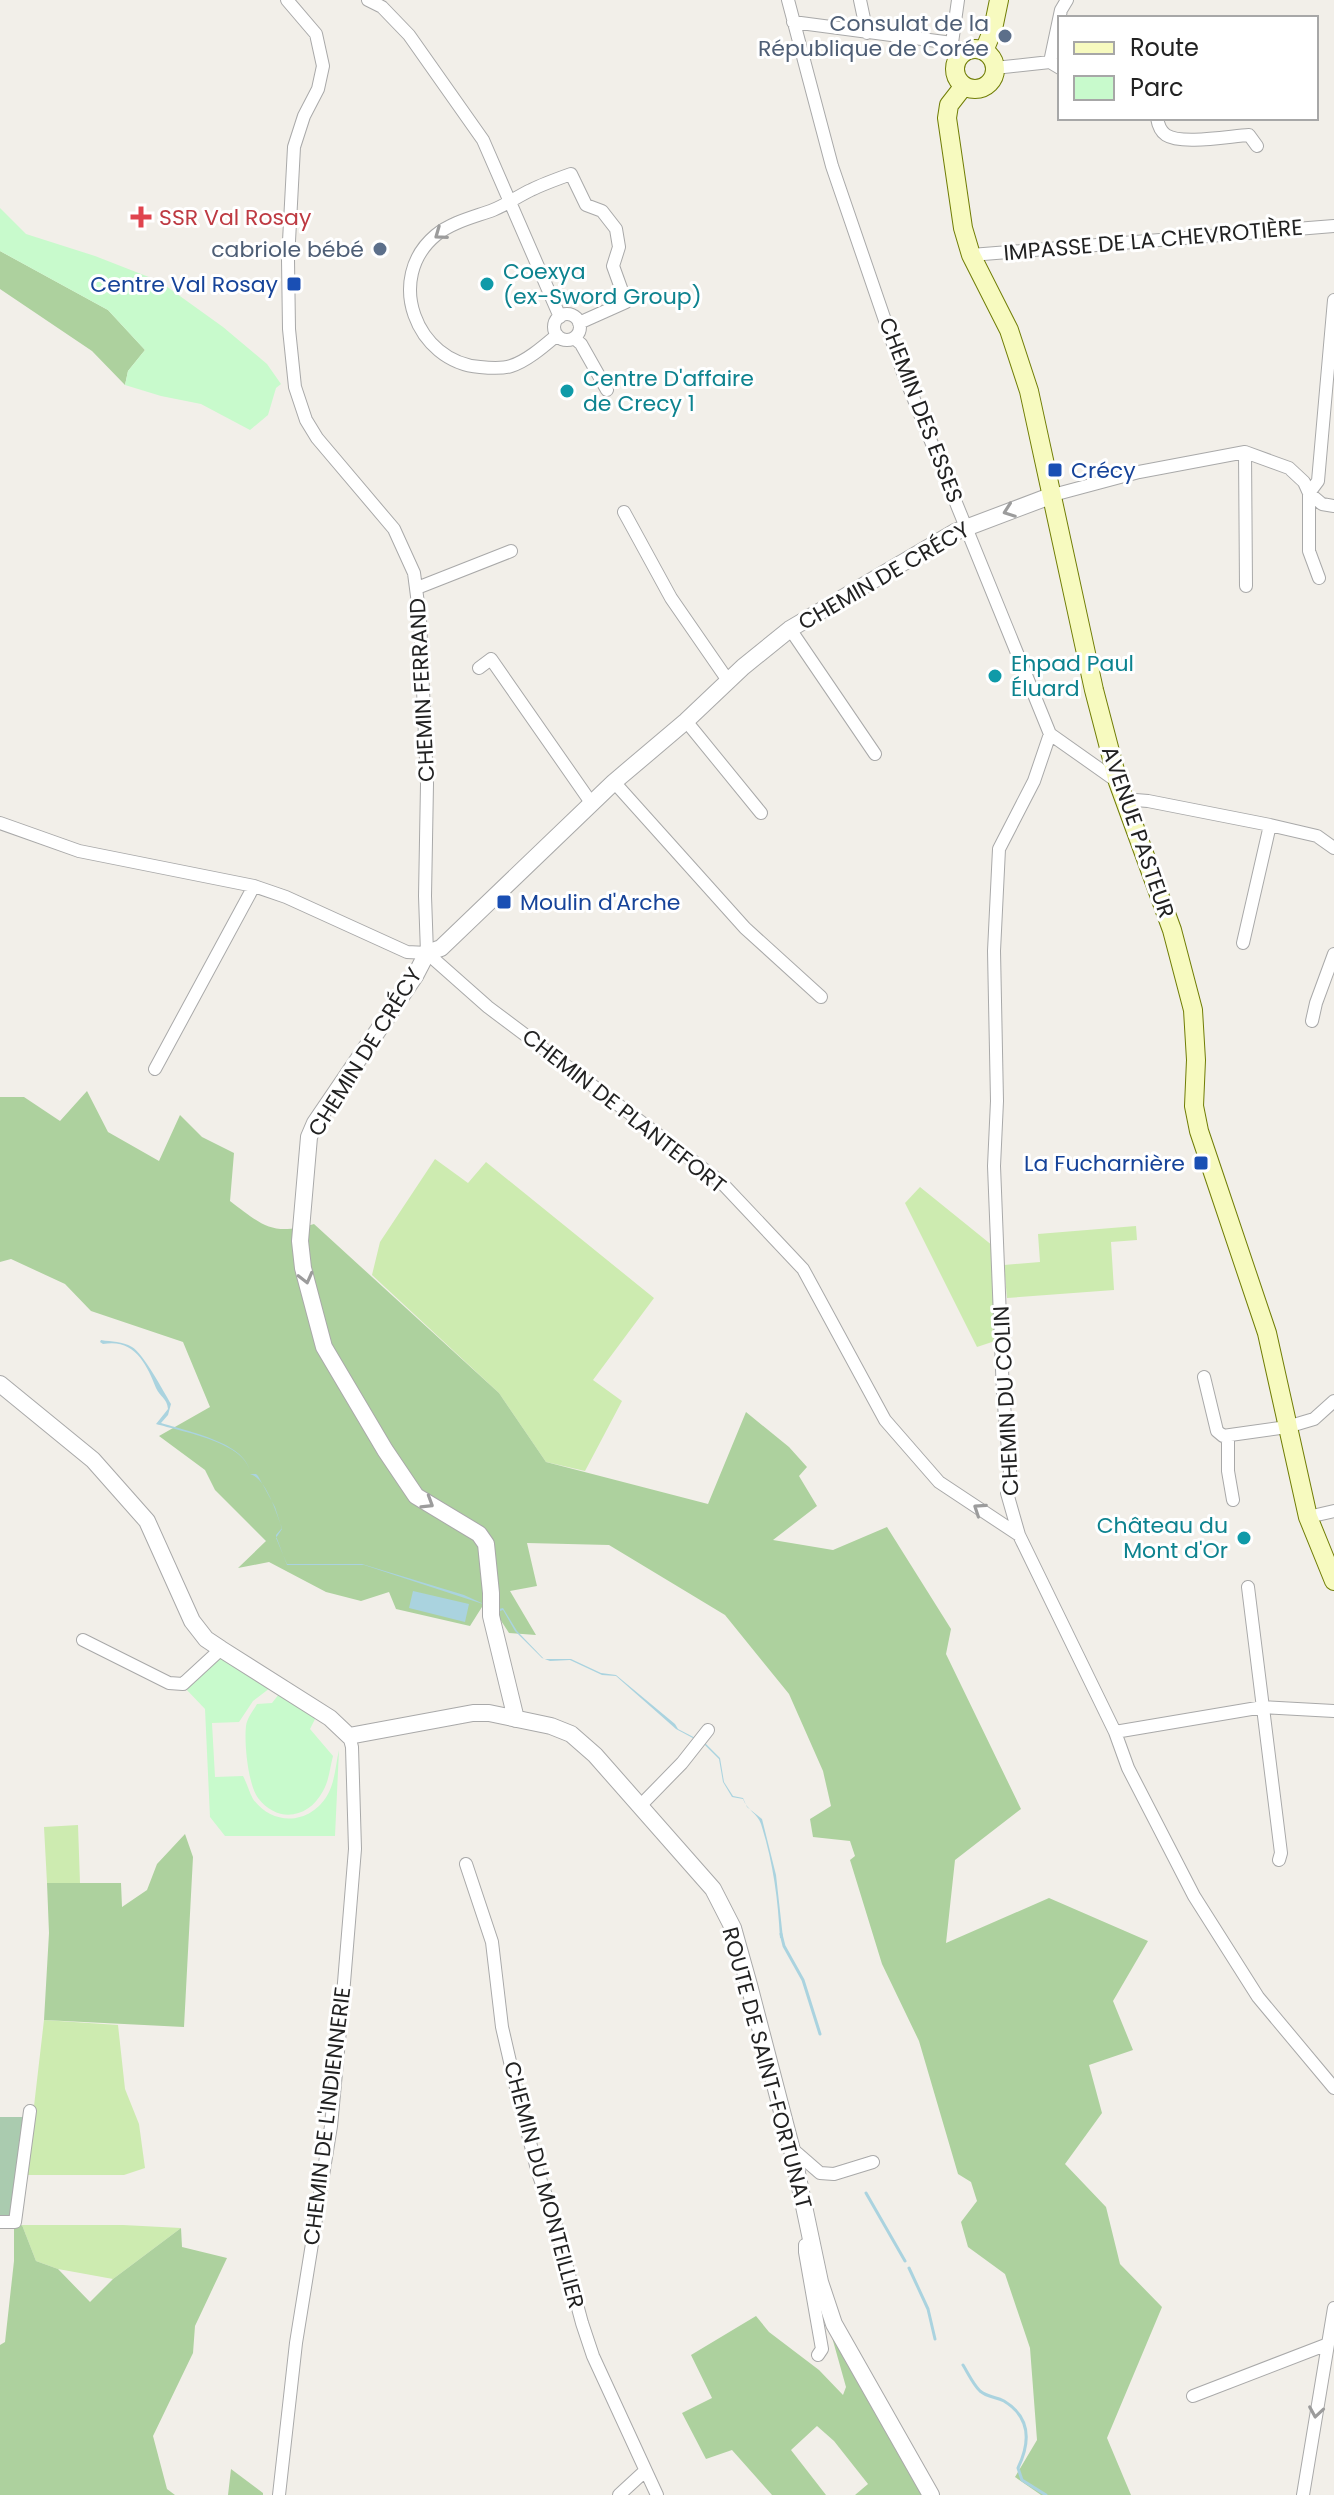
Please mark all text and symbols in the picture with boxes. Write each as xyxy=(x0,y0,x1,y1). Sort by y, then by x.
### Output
place label: Consulat de la République de Corée xyxy=(758,8,989,64)
legend xyxy=(1058,16,1318,120)
marker: Consulat de la République de Corée xyxy=(996,27,1014,45)
text: Route xyxy=(1130,31,1199,64)
text: Parc xyxy=(1130,71,1184,104)
place label: SSR Val Rosay xyxy=(159,202,312,233)
marker: SSR Val Rosay xyxy=(130,206,152,228)
street label: IMPASSE DE LA CHEVROTIÈRE xyxy=(1002,211,1304,269)
one-way arrow xyxy=(435,224,449,239)
place label: cabriole bébé xyxy=(211,234,364,265)
marker: cabriole bébé xyxy=(371,240,389,258)
place label: Coexya (ex-Sword Group) xyxy=(503,256,702,312)
place label: Centre Val Rosay xyxy=(90,269,279,300)
marker: Centre Val Rosay xyxy=(285,275,303,293)
marker: Coexya (ex-Sword Group) xyxy=(478,275,496,293)
street label: CHEMIN DES ESSES xyxy=(871,313,971,507)
place label: Centre D'affaire de Crecy 1 xyxy=(583,363,754,419)
marker: Centre D'affaire de Crecy 1 xyxy=(558,382,576,400)
place label: Crécy xyxy=(1071,455,1136,486)
marker: Crécy xyxy=(1046,461,1064,479)
one-way arrow xyxy=(1003,501,1017,518)
street label: CHEMIN DE CRÉCY xyxy=(793,514,976,638)
street label: CHEMIN FERRAND xyxy=(402,597,442,783)
place label: Ehpad Paul Éluard xyxy=(1011,648,1134,704)
marker: Ehpad Paul Éluard xyxy=(986,667,1004,685)
street label: AVENUE PASTEUR xyxy=(1094,742,1182,922)
place label: Moulin d'Arche xyxy=(520,887,680,918)
marker: Moulin d'Arche xyxy=(495,893,513,911)
street label: CHEMIN DE CRÉCY xyxy=(301,962,429,1142)
street label: CHEMIN DE PLANTEFORT xyxy=(515,1021,733,1201)
place label: La Fucharnière xyxy=(1024,1148,1185,1179)
marker: La Fucharnière xyxy=(1192,1154,1210,1172)
one-way arrow xyxy=(297,1271,314,1285)
street label: CHEMIN DU COLIN xyxy=(986,1305,1026,1497)
one-way arrow xyxy=(419,1493,434,1509)
one-way arrow xyxy=(973,1503,988,1518)
place label: Château du Mont d'Or xyxy=(1097,1510,1228,1566)
marker: Château du Mont d'Or xyxy=(1235,1529,1253,1547)
street label: ROUTE DE SAINT-FORTUNAT xyxy=(714,1924,820,2212)
street label: CHEMIN DE L'INDIENNERIE xyxy=(296,1985,358,2247)
street label: CHEMIN DU MONTEILLIER xyxy=(496,2058,592,2312)
one-way arrow xyxy=(1308,2405,1325,2419)

